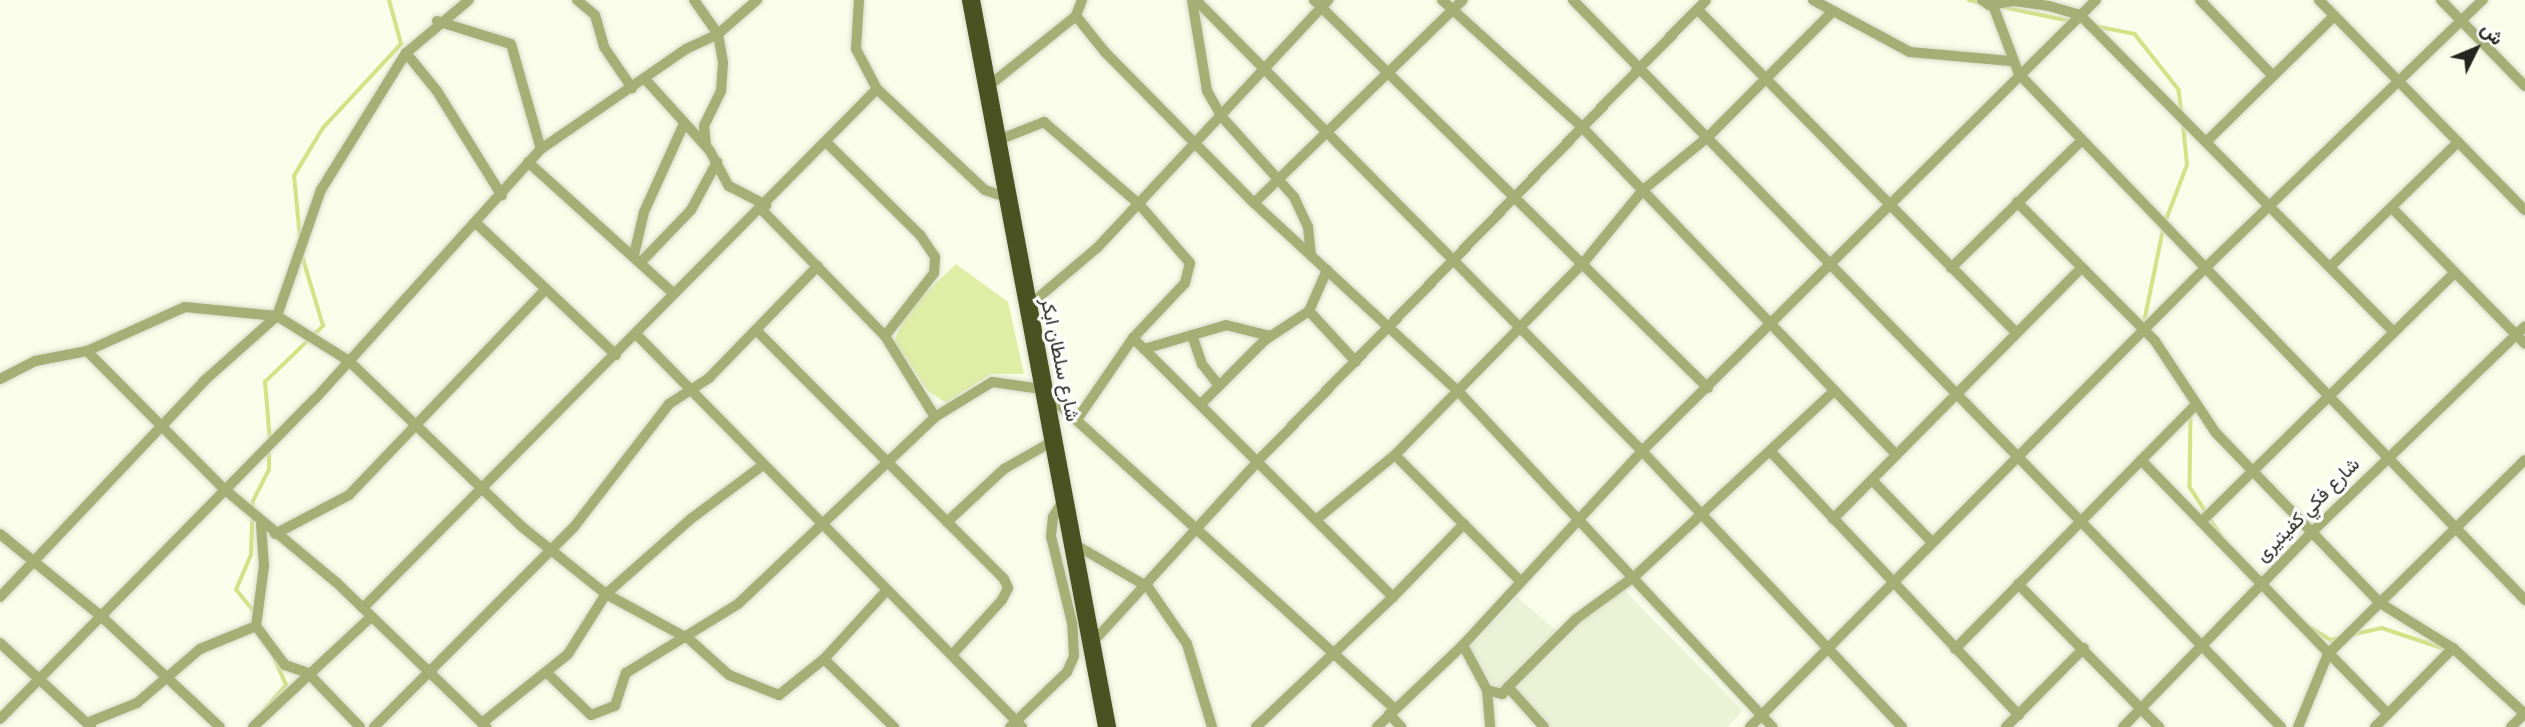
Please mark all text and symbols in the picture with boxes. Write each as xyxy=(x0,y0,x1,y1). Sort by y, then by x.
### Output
north arrow xyxy=(2441,14,2511,84)
text: ش xyxy=(2475,18,2508,51)
street label: شارع سلطان ابكر xyxy=(1034,296,1082,424)
street label: شارع فكي كفيتيرى xyxy=(2252,454,2366,568)

